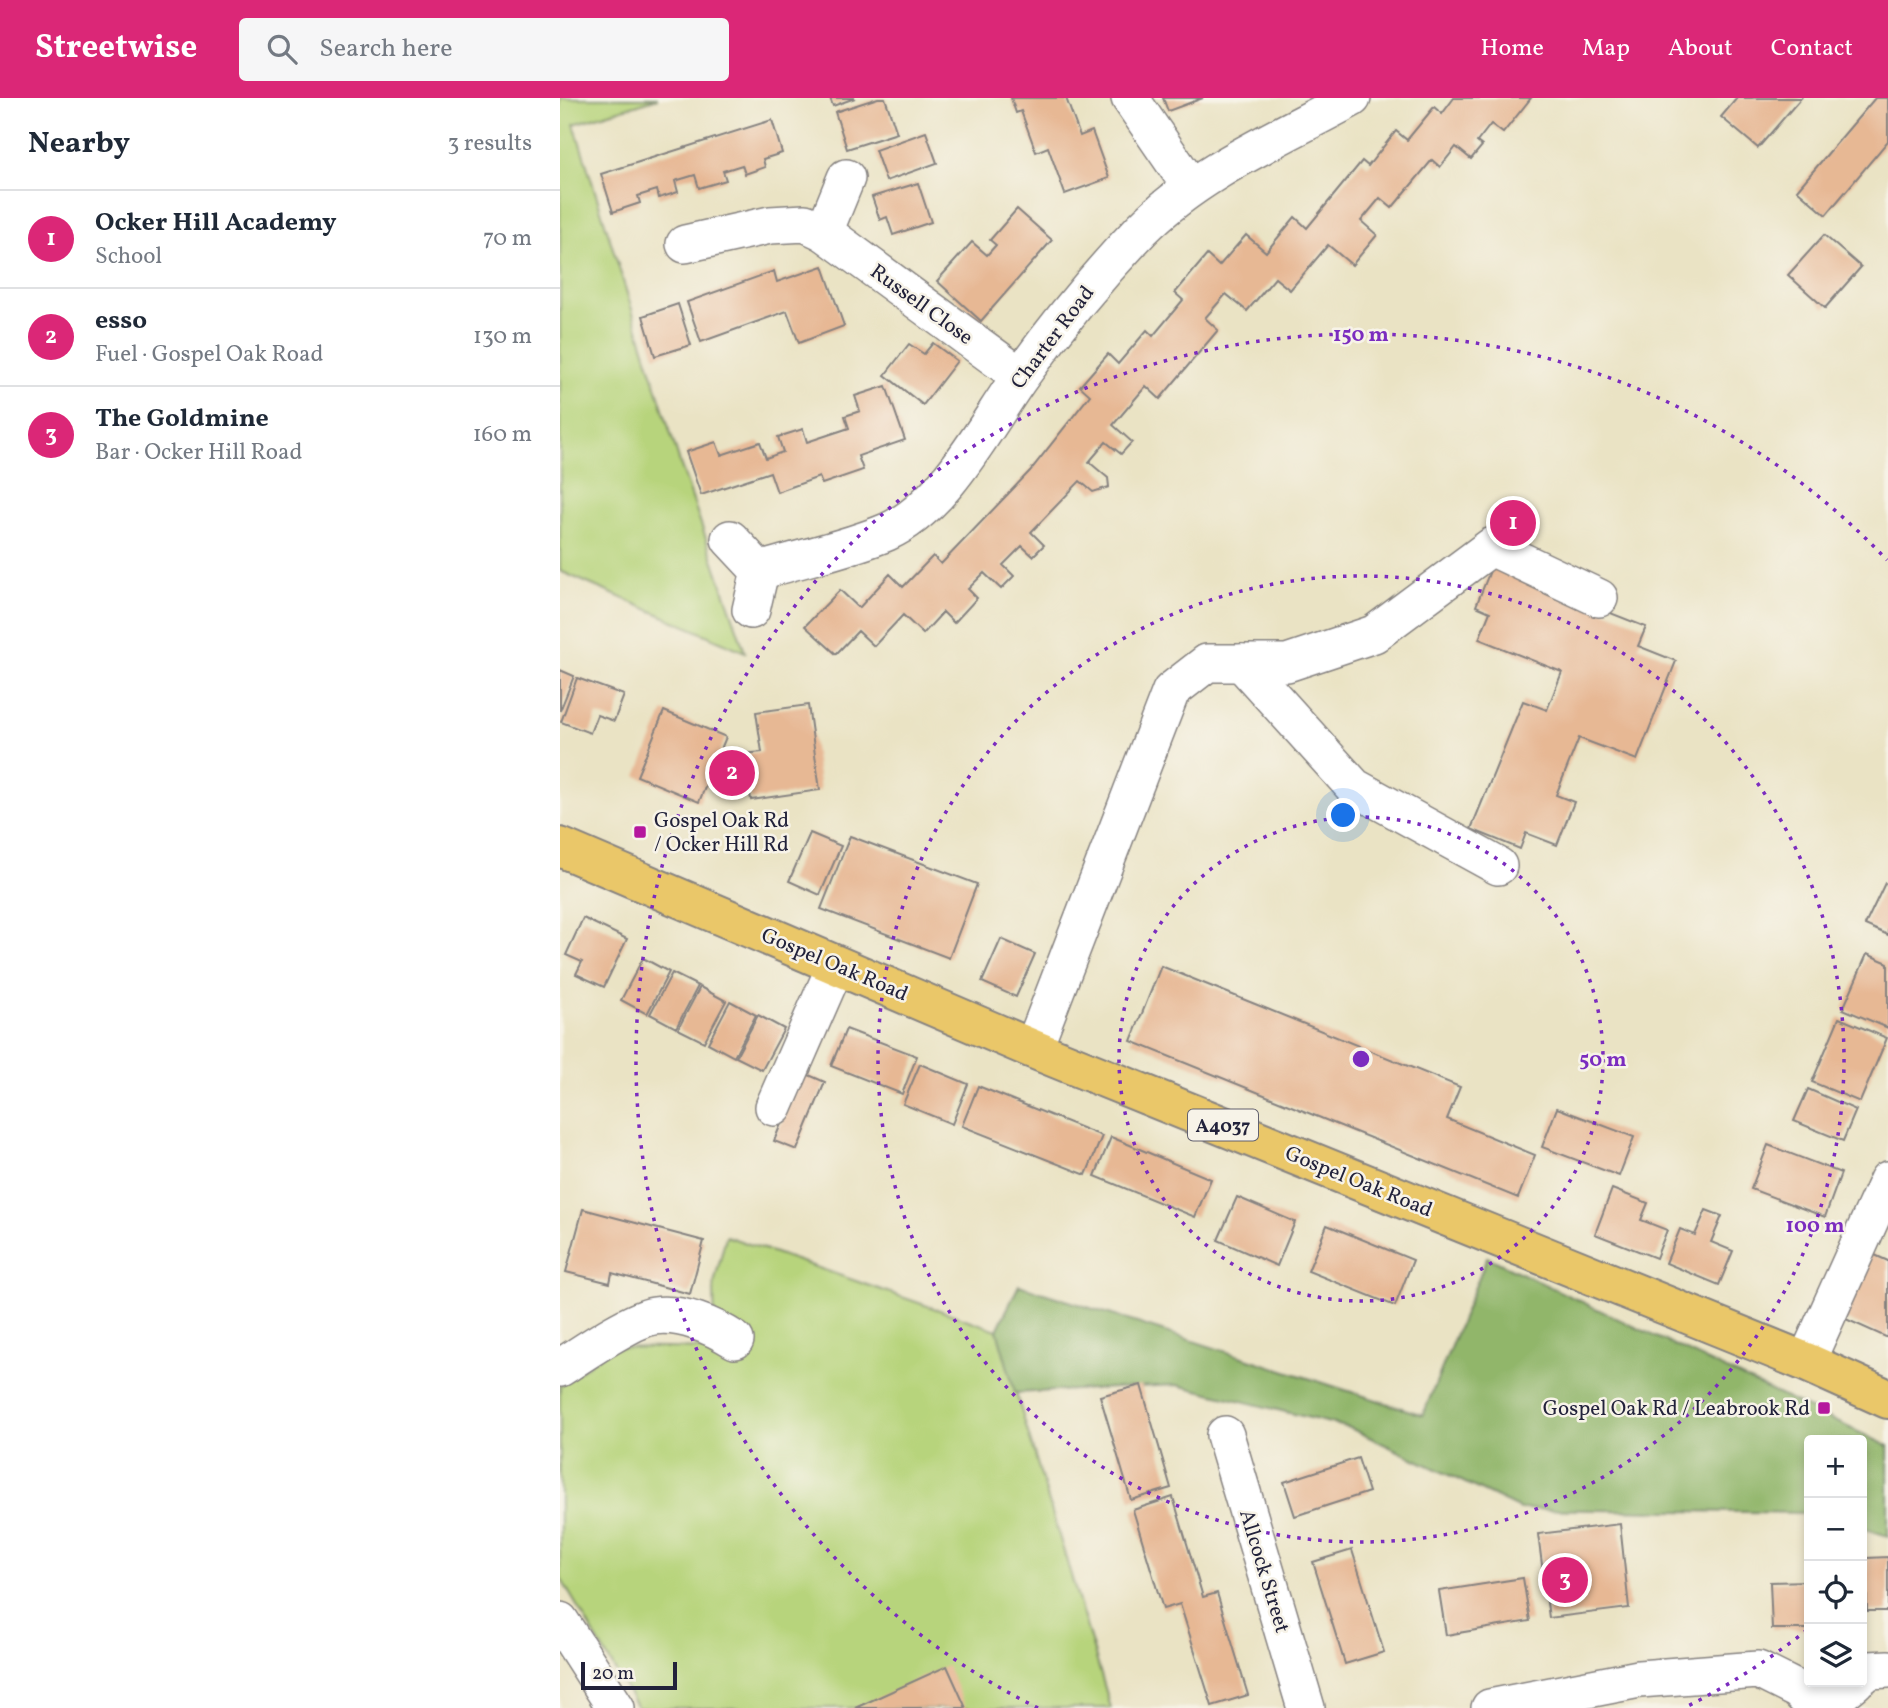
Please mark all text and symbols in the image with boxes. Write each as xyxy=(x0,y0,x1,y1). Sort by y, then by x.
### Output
search box xyxy=(239,18,729,81)
text: Streetwise xyxy=(35,26,197,72)
icon: search xyxy=(263,30,301,68)
text: Search here xyxy=(319,31,453,67)
text: Home xyxy=(1480,32,1544,66)
text: Map xyxy=(1582,32,1630,66)
text: About xyxy=(1668,32,1733,66)
text: Contact xyxy=(1771,32,1853,66)
text: Nearby xyxy=(28,123,130,165)
text: 3 results xyxy=(447,128,532,160)
text: Ocker Hill Academy xyxy=(95,205,337,241)
text: 1 xyxy=(46,223,56,255)
text: 70 m xyxy=(483,223,532,255)
text: School xyxy=(95,241,162,273)
street label: Russell Close xyxy=(864,258,979,353)
street label: Charter Road xyxy=(1005,280,1102,396)
text: esso xyxy=(95,303,147,339)
text: 2 xyxy=(45,321,57,353)
text: 130 m xyxy=(473,321,532,353)
text: 150 m xyxy=(1333,321,1389,350)
text: Fuel · Gospel Oak Road xyxy=(95,339,323,371)
text: The Goldmine xyxy=(95,401,269,437)
text: 3 xyxy=(45,419,57,451)
text: 160 m xyxy=(473,419,532,451)
text: Bar · Ocker Hill Road xyxy=(95,437,303,469)
pin: 1 xyxy=(1490,497,1536,549)
pin: 2 xyxy=(709,747,755,799)
your location xyxy=(1326,798,1360,832)
place label: Gospel Oak Rd / Ocker Hill Rd xyxy=(654,807,789,860)
marker: Gospel Oak Rd / Ocker Hill Rd xyxy=(632,824,648,840)
street label: Gospel Oak Road xyxy=(757,921,912,1009)
text: 50 m xyxy=(1579,1046,1627,1075)
centre of rings xyxy=(1349,1047,1373,1071)
road number: A4037 xyxy=(1188,1110,1258,1140)
street label: Gospel Oak Road xyxy=(1280,1140,1437,1225)
text: 100 m xyxy=(1785,1212,1845,1241)
place label: Gospel Oak Rd / Leabrook Rd xyxy=(1543,1395,1810,1424)
marker: Gospel Oak Rd / Leabrook Rd xyxy=(1816,1400,1832,1416)
map controls xyxy=(1804,1435,1867,1687)
button: + xyxy=(1804,1435,1867,1498)
button: − xyxy=(1804,1498,1867,1561)
street label: Allcock Street xyxy=(1231,1506,1296,1637)
pin: 3 xyxy=(1542,1554,1588,1606)
button: locate xyxy=(1804,1561,1867,1624)
button: layers xyxy=(1804,1624,1867,1687)
scale bar xyxy=(581,1659,677,1691)
text: 20 m xyxy=(592,1661,634,1687)

